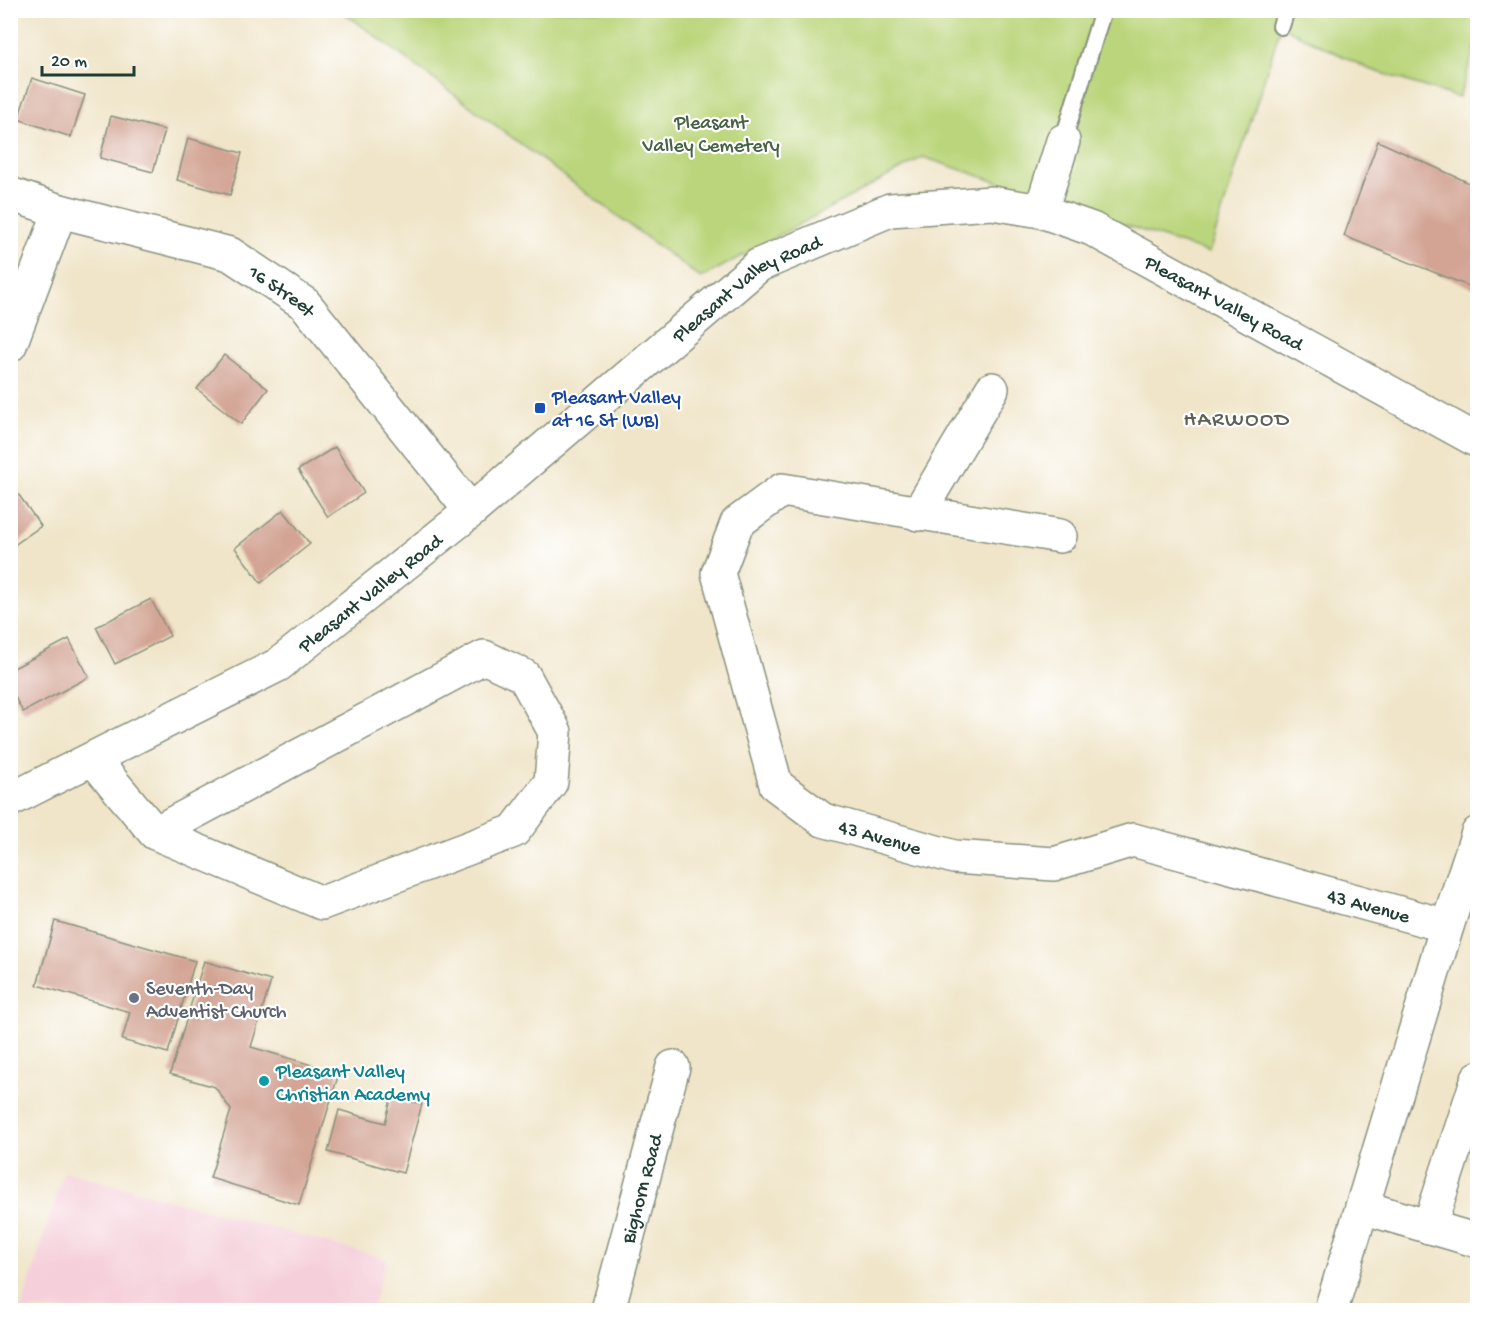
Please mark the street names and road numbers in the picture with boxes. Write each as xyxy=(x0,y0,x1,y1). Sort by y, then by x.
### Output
street label: Pleasant Valley Road xyxy=(668,231,828,349)
street label: Pleasant Valley Road xyxy=(1139,252,1308,359)
street label: 16 Street xyxy=(242,261,320,324)
street label: Pleasant Valley Road xyxy=(294,529,450,660)
street label: 43 Avenue xyxy=(835,817,924,862)
street label: 43 Avenue xyxy=(1324,886,1413,930)
street label: Bighorn Road xyxy=(618,1130,670,1247)

